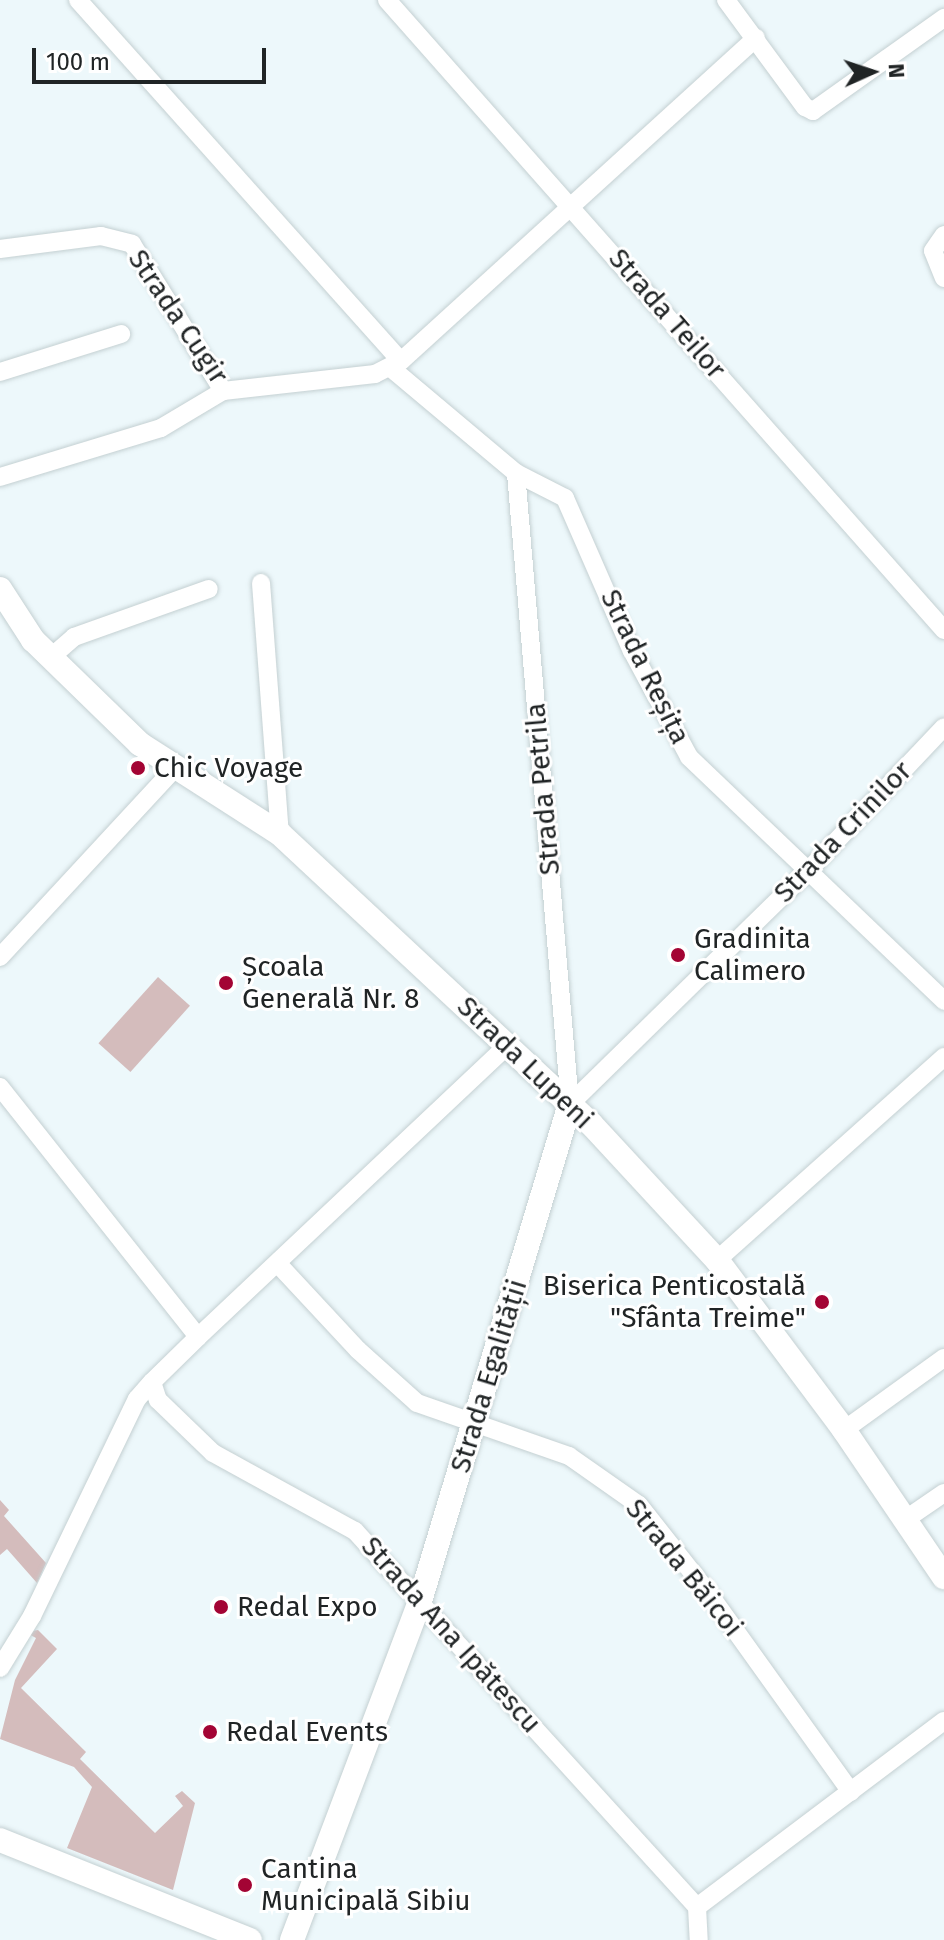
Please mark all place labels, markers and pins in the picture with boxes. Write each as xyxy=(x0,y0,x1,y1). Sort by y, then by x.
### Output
place label: Chic Voyage xyxy=(154,751,303,785)
marker: Chic Voyage xyxy=(129,759,147,777)
place label: Gradinita Calimero xyxy=(694,922,811,988)
marker: Gradinita Calimero xyxy=(669,946,687,964)
place label: Școala Generală Nr. 8 xyxy=(242,950,419,1016)
marker: Școala Generală Nr. 8 xyxy=(217,974,235,992)
place label: Biserica Penticostală "Sfânta Treime" xyxy=(543,1269,806,1335)
marker: Biserica Penticostală "Sfânta Treime" xyxy=(813,1293,831,1311)
place label: Redal Expo xyxy=(237,1590,378,1624)
marker: Redal Expo xyxy=(212,1598,230,1616)
place label: Redal Events xyxy=(226,1715,388,1749)
marker: Redal Events xyxy=(201,1723,219,1741)
place label: Cantina Municipală Sibiu xyxy=(261,1852,471,1918)
marker: Cantina Municipală Sibiu xyxy=(236,1876,254,1894)

